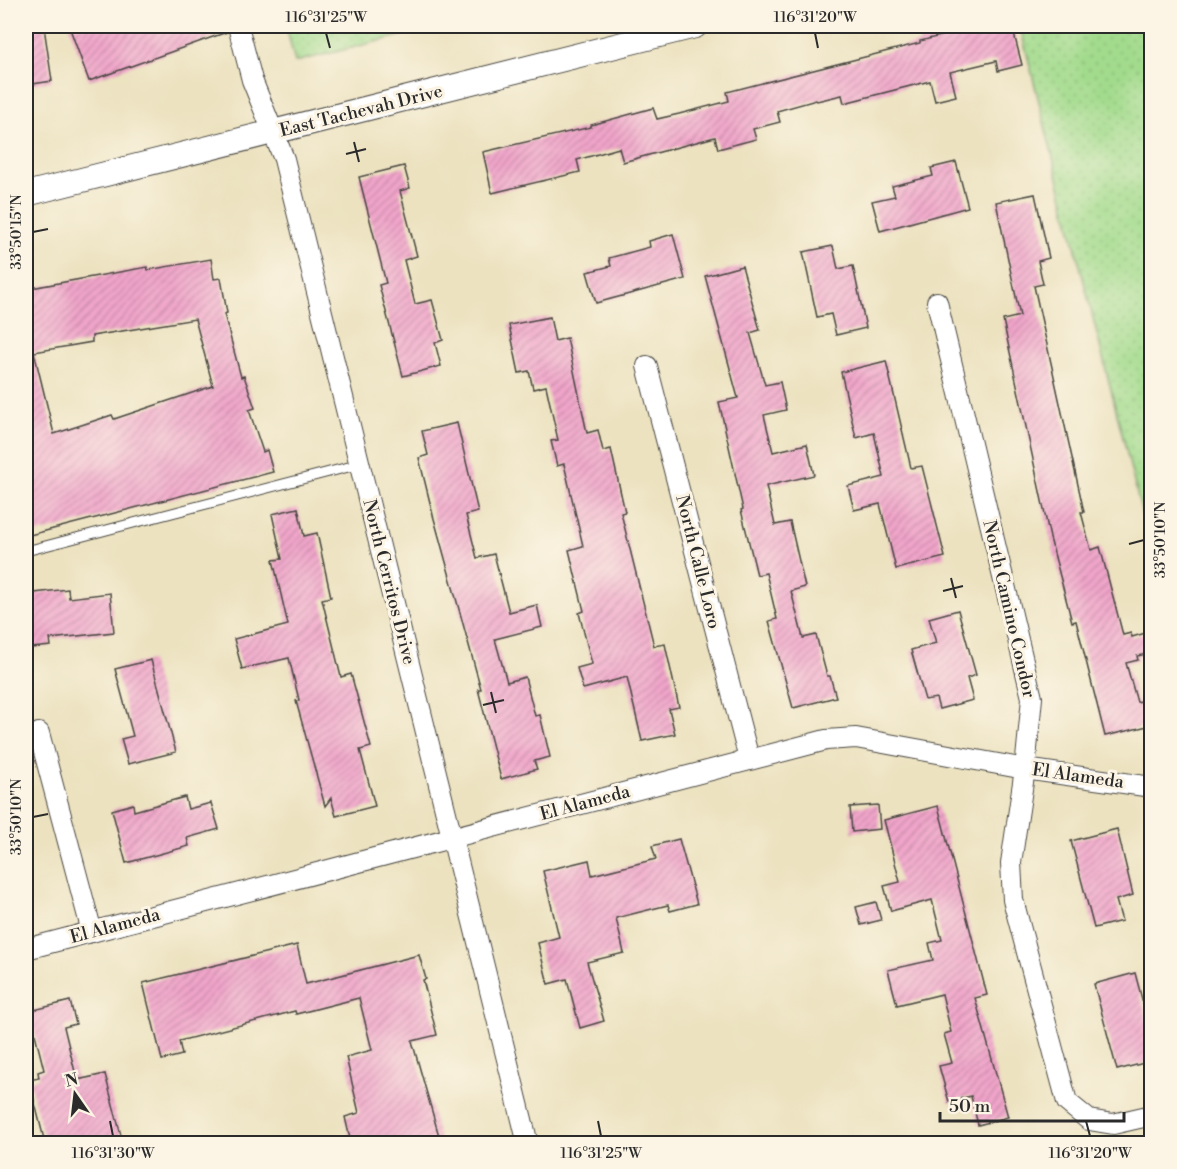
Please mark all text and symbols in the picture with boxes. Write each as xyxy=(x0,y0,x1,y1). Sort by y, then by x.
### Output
text: 116°31'25"W xyxy=(285,8,367,27)
text: 116°31'20"W xyxy=(773,8,857,27)
street label: East Tachevah Drive xyxy=(277,80,445,142)
text: 33°50'15"N xyxy=(7,194,26,270)
street label: North Calle Loro xyxy=(670,493,726,631)
street label: North Cerritos Drive xyxy=(357,497,421,667)
text: 33°50'10"N xyxy=(1151,502,1170,578)
street label: North Camino Condor xyxy=(977,518,1041,700)
street label: El Alameda xyxy=(1031,758,1126,794)
text: 33°50'10"N xyxy=(7,779,26,855)
street label: El Alameda xyxy=(537,780,633,826)
street label: El Alameda xyxy=(67,903,163,949)
north arrow xyxy=(45,1064,105,1124)
text: N xyxy=(63,1069,81,1092)
scale bar xyxy=(940,1085,1124,1123)
text: 50 m xyxy=(949,1095,991,1118)
text: 116°31'30"W xyxy=(72,1144,155,1163)
text: 116°31'25"W xyxy=(560,1144,642,1163)
text: 116°31'20"W xyxy=(1048,1144,1132,1163)

